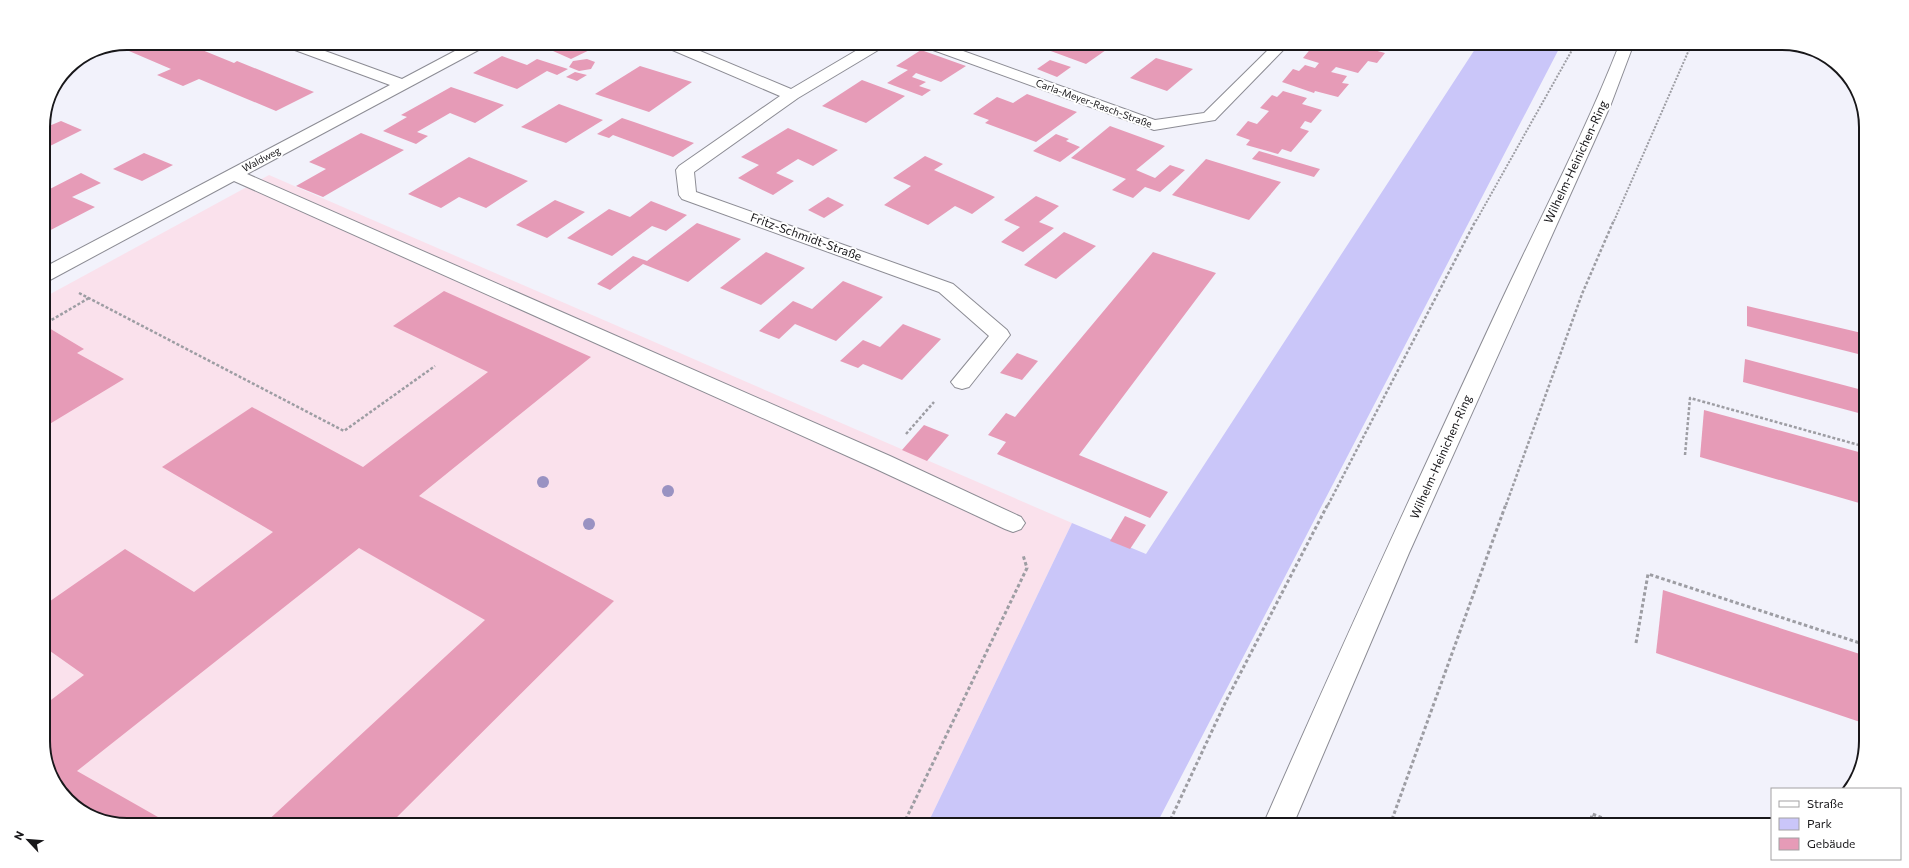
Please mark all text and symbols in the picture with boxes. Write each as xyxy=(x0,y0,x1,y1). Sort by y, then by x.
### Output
street label: Carla-Meyer-Rasch-Straße xyxy=(1034,76,1154,130)
street label: Wilhelm-Heinichen-Ring xyxy=(1540,97,1610,225)
street label: Waldweg xyxy=(240,144,283,174)
street label: Fritz-Schmidt-Straße xyxy=(749,209,864,263)
street label: Wilhelm-Heinichen-Ring xyxy=(1406,392,1474,521)
legend xyxy=(1771,788,1901,860)
text: Straße xyxy=(1807,796,1843,810)
text: Park xyxy=(1807,816,1833,830)
north arrow xyxy=(8,820,48,860)
text: N xyxy=(11,829,26,842)
text: Gebäude xyxy=(1807,836,1855,850)

